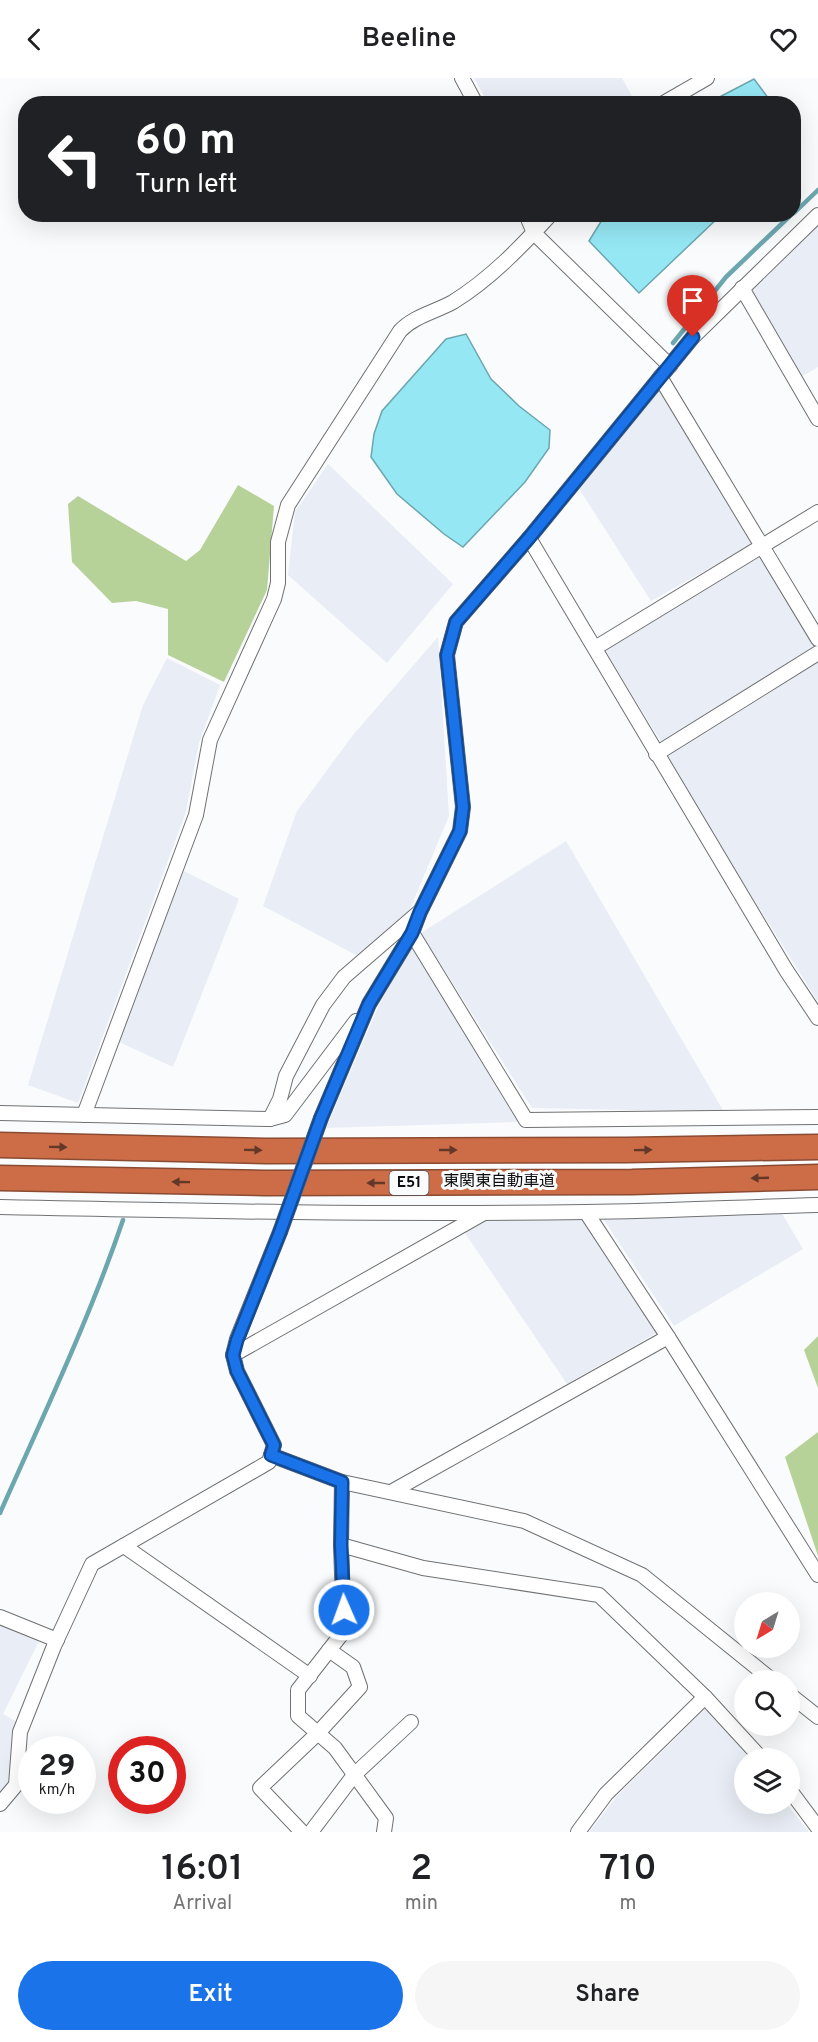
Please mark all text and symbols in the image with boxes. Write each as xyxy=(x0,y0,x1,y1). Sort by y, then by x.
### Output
text: Beeline xyxy=(362,22,456,56)
icon: back xyxy=(18,23,51,56)
icon: heart xyxy=(767,23,800,56)
text: 60 m xyxy=(135,116,236,169)
icon: left xyxy=(36,120,114,198)
text: Turn left xyxy=(135,168,237,202)
pin xyxy=(667,275,718,337)
icon: arrive xyxy=(676,284,709,317)
one-way arrow xyxy=(49,1142,68,1152)
one-way arrow xyxy=(439,1145,458,1155)
one-way arrow xyxy=(634,1145,653,1155)
one-way arrow xyxy=(244,1146,263,1155)
road number: E51 xyxy=(390,1171,428,1195)
street label: 東関東自動車道 xyxy=(443,1172,555,1192)
one-way arrow xyxy=(750,1173,769,1183)
one-way arrow xyxy=(171,1177,190,1187)
one-way arrow xyxy=(366,1178,385,1188)
position arrow xyxy=(312,1578,376,1642)
north arrow xyxy=(734,1592,800,1658)
map controls xyxy=(734,1592,800,1814)
button: search xyxy=(734,1670,800,1736)
speed limit sign: 30 xyxy=(108,1736,186,1814)
button: layers xyxy=(734,1748,800,1814)
text: 29 xyxy=(39,1749,75,1786)
text: km/h xyxy=(39,1781,75,1800)
text: 16:01 xyxy=(161,1847,243,1893)
text: 2 xyxy=(410,1847,432,1893)
text: 710 xyxy=(599,1847,657,1893)
text: Arrival xyxy=(173,1891,232,1917)
text: min xyxy=(405,1891,438,1917)
text: m xyxy=(620,1891,636,1917)
button: Exit xyxy=(18,1961,403,2030)
button: Share xyxy=(415,1961,800,2030)

